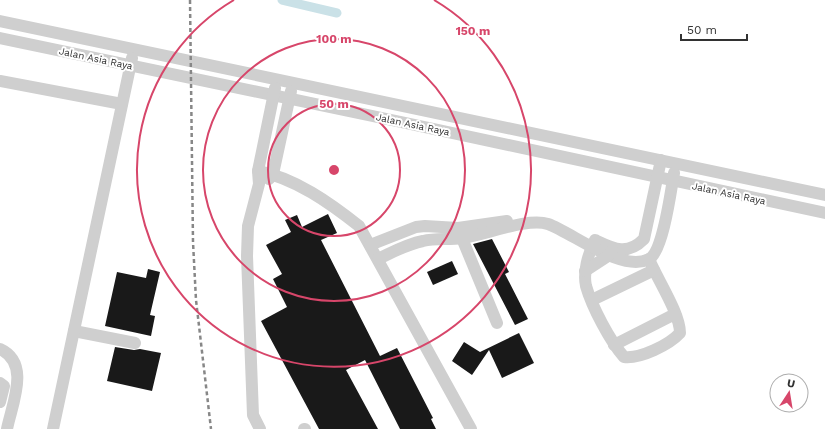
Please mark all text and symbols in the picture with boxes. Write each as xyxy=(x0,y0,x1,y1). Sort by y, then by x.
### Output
scale bar xyxy=(681,16,747,42)
text: 50 m xyxy=(687,23,717,37)
text: 150 m xyxy=(456,24,490,38)
text: 100 m xyxy=(316,32,352,46)
street label: Jalan Asia Raya xyxy=(58,45,134,72)
text: 50 m xyxy=(319,97,349,111)
street label: Jalan Asia Raya xyxy=(375,111,451,138)
centre of rings xyxy=(327,163,341,177)
street label: Jalan Asia Raya xyxy=(691,180,767,207)
north arrow xyxy=(769,373,809,413)
text: U xyxy=(786,377,796,391)

